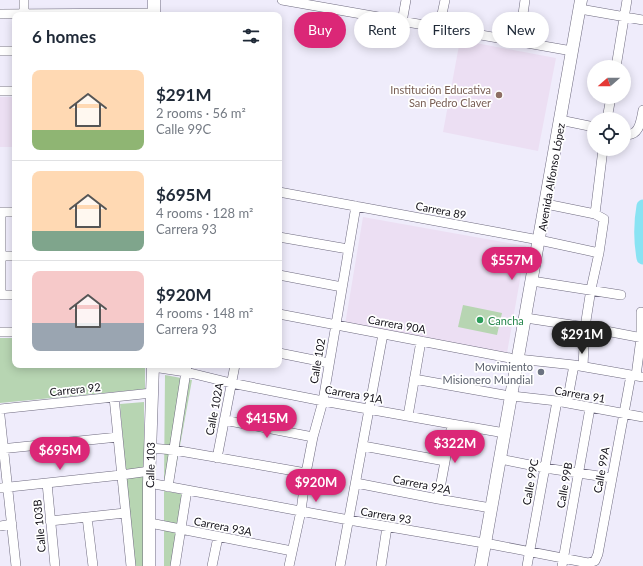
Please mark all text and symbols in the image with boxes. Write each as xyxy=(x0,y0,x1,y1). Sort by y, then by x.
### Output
chip: Buy xyxy=(294,12,346,48)
chip: Rent xyxy=(354,12,410,48)
chip: Filters xyxy=(418,12,484,48)
chip: New xyxy=(492,12,549,48)
icon: filters xyxy=(240,25,262,47)
text: 6 homes xyxy=(32,26,96,47)
north arrow xyxy=(587,60,631,104)
map controls xyxy=(587,60,631,156)
place label: Institución Educativa San Pedro Claver xyxy=(390,83,491,109)
text: $291M xyxy=(156,84,212,105)
icon: home xyxy=(64,86,112,134)
marker: Institución Educativa San Pedro Claver xyxy=(494,90,504,100)
text: 2 rooms · 56 m² xyxy=(156,105,246,121)
button: locate xyxy=(587,112,631,156)
text: Calle 99C xyxy=(156,121,211,137)
street label: Avenida Alfonso López xyxy=(535,122,567,232)
text: $695M xyxy=(156,184,212,205)
icon: home xyxy=(64,187,112,235)
street label: Carrera 89 xyxy=(415,199,467,221)
text: 4 rooms · 128 m² xyxy=(156,205,253,221)
text: Carrera 93 xyxy=(156,221,217,237)
pin: $557M xyxy=(484,247,540,281)
text: $557M xyxy=(491,252,533,268)
text: $920M xyxy=(156,284,212,305)
icon: home xyxy=(64,287,112,335)
text: 4 rooms · 148 m² xyxy=(156,305,253,321)
street label: Carrera 90A xyxy=(367,312,428,336)
place label: Cancha xyxy=(488,314,524,327)
marker: Cancha xyxy=(475,315,485,325)
text: Carrera 93 xyxy=(156,321,217,337)
pin: $291M xyxy=(554,321,610,355)
text: $291M xyxy=(561,326,603,342)
street label: Calle 102 xyxy=(307,337,327,385)
place label: Movimiento Misionero Mundial xyxy=(443,360,533,386)
marker: Movimiento Misionero Mundial xyxy=(536,367,546,377)
street label: Carrera 92 xyxy=(49,380,101,398)
street label: Calle 102A xyxy=(203,381,226,436)
street label: Carrera 91A xyxy=(324,382,385,406)
street label: Carrera 91 xyxy=(554,383,606,405)
pin: $415M xyxy=(239,405,295,439)
text: $415M xyxy=(246,410,288,426)
pin: $322M xyxy=(427,430,483,464)
text: $322M xyxy=(434,435,476,451)
pin: $695M xyxy=(32,437,88,471)
text: $695M xyxy=(39,442,81,458)
street label: Calle 103 xyxy=(143,442,157,488)
street label: Calle 99A xyxy=(591,445,612,494)
street label: Calle 99C xyxy=(520,457,541,506)
street label: Calle 99B xyxy=(554,461,574,509)
pin: $920M xyxy=(288,469,344,503)
street label: Carrera 92A xyxy=(392,472,453,496)
text: $920M xyxy=(295,474,337,490)
street label: Calle 103B xyxy=(30,499,48,553)
street label: Carrera 93 xyxy=(360,504,412,526)
street label: Carrera 93A xyxy=(193,514,254,538)

